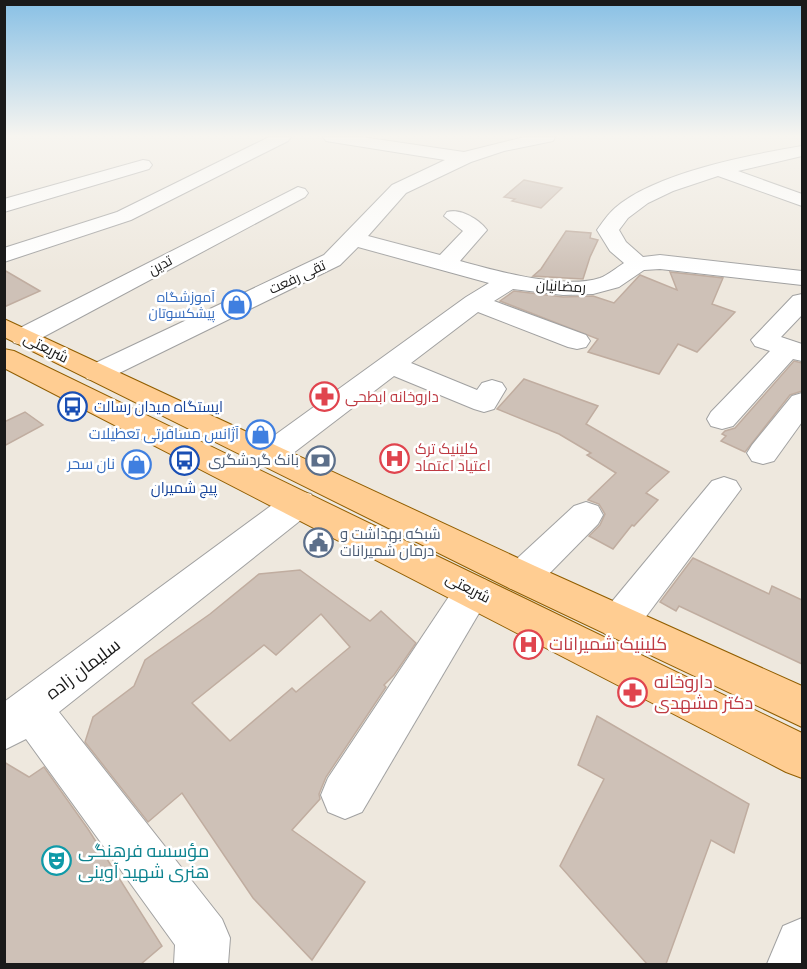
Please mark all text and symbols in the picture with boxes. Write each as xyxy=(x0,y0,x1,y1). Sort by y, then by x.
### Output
street label: تدین xyxy=(144,249,176,280)
street label: تقی رفعت xyxy=(265,254,329,299)
street label: رمضانیان xyxy=(535,274,587,297)
place label: آموزشگاه پیشکسوتان xyxy=(149,286,215,323)
shop icon: آموزشگاه پیشکسوتان xyxy=(220,289,252,321)
street label: شریعتی xyxy=(20,326,73,369)
pharmacy icon: داروخانه ابطحی xyxy=(308,381,340,413)
place label: داروخانه ابطحی xyxy=(345,385,439,408)
bus stop icon: ایستگاه میدان رسالت xyxy=(57,391,89,423)
place label: ایستگاه میدان رسالت xyxy=(94,395,223,418)
shop icon: آژانس مسافرتی تعطیلات xyxy=(244,418,276,450)
place label: آژانس مسافرتی تعطیلات xyxy=(89,422,239,445)
place label: کلینیک ترک اعتیاد اعتماد xyxy=(415,437,491,477)
hospital icon: کلینیک ترک اعتیاد اعتماد xyxy=(378,442,410,474)
bank icon: بانک گردشگری xyxy=(304,444,336,476)
bus stop icon: پیچ شمیران xyxy=(168,445,200,477)
shop icon: نان سحر xyxy=(120,448,152,480)
place label: بانک گردشگری xyxy=(208,448,299,471)
place label: نان سحر xyxy=(66,452,115,475)
place label: پیچ شمیران xyxy=(151,476,217,499)
place label: شبکه بهداشت و درمان شمیرانات xyxy=(340,522,441,562)
public building icon: شبکه بهداشت و درمان شمیرانات xyxy=(303,527,335,559)
street label: شریعتی xyxy=(442,566,495,609)
hospital icon: کلینیک شمیرانات xyxy=(512,628,544,660)
place label: کلینیک شمیرانات xyxy=(549,630,667,657)
street label: سلیمان زاده xyxy=(39,631,126,706)
place label: داروخانه دکتر مشهدی xyxy=(654,668,753,716)
pharmacy icon: داروخانه دکتر مشهدی xyxy=(617,676,649,708)
place label: مؤسسه فرهنگی هنری شهید آوینی xyxy=(78,837,209,885)
theatre icon: مؤسسه فرهنگی هنری شهید آوینی xyxy=(41,845,73,877)

